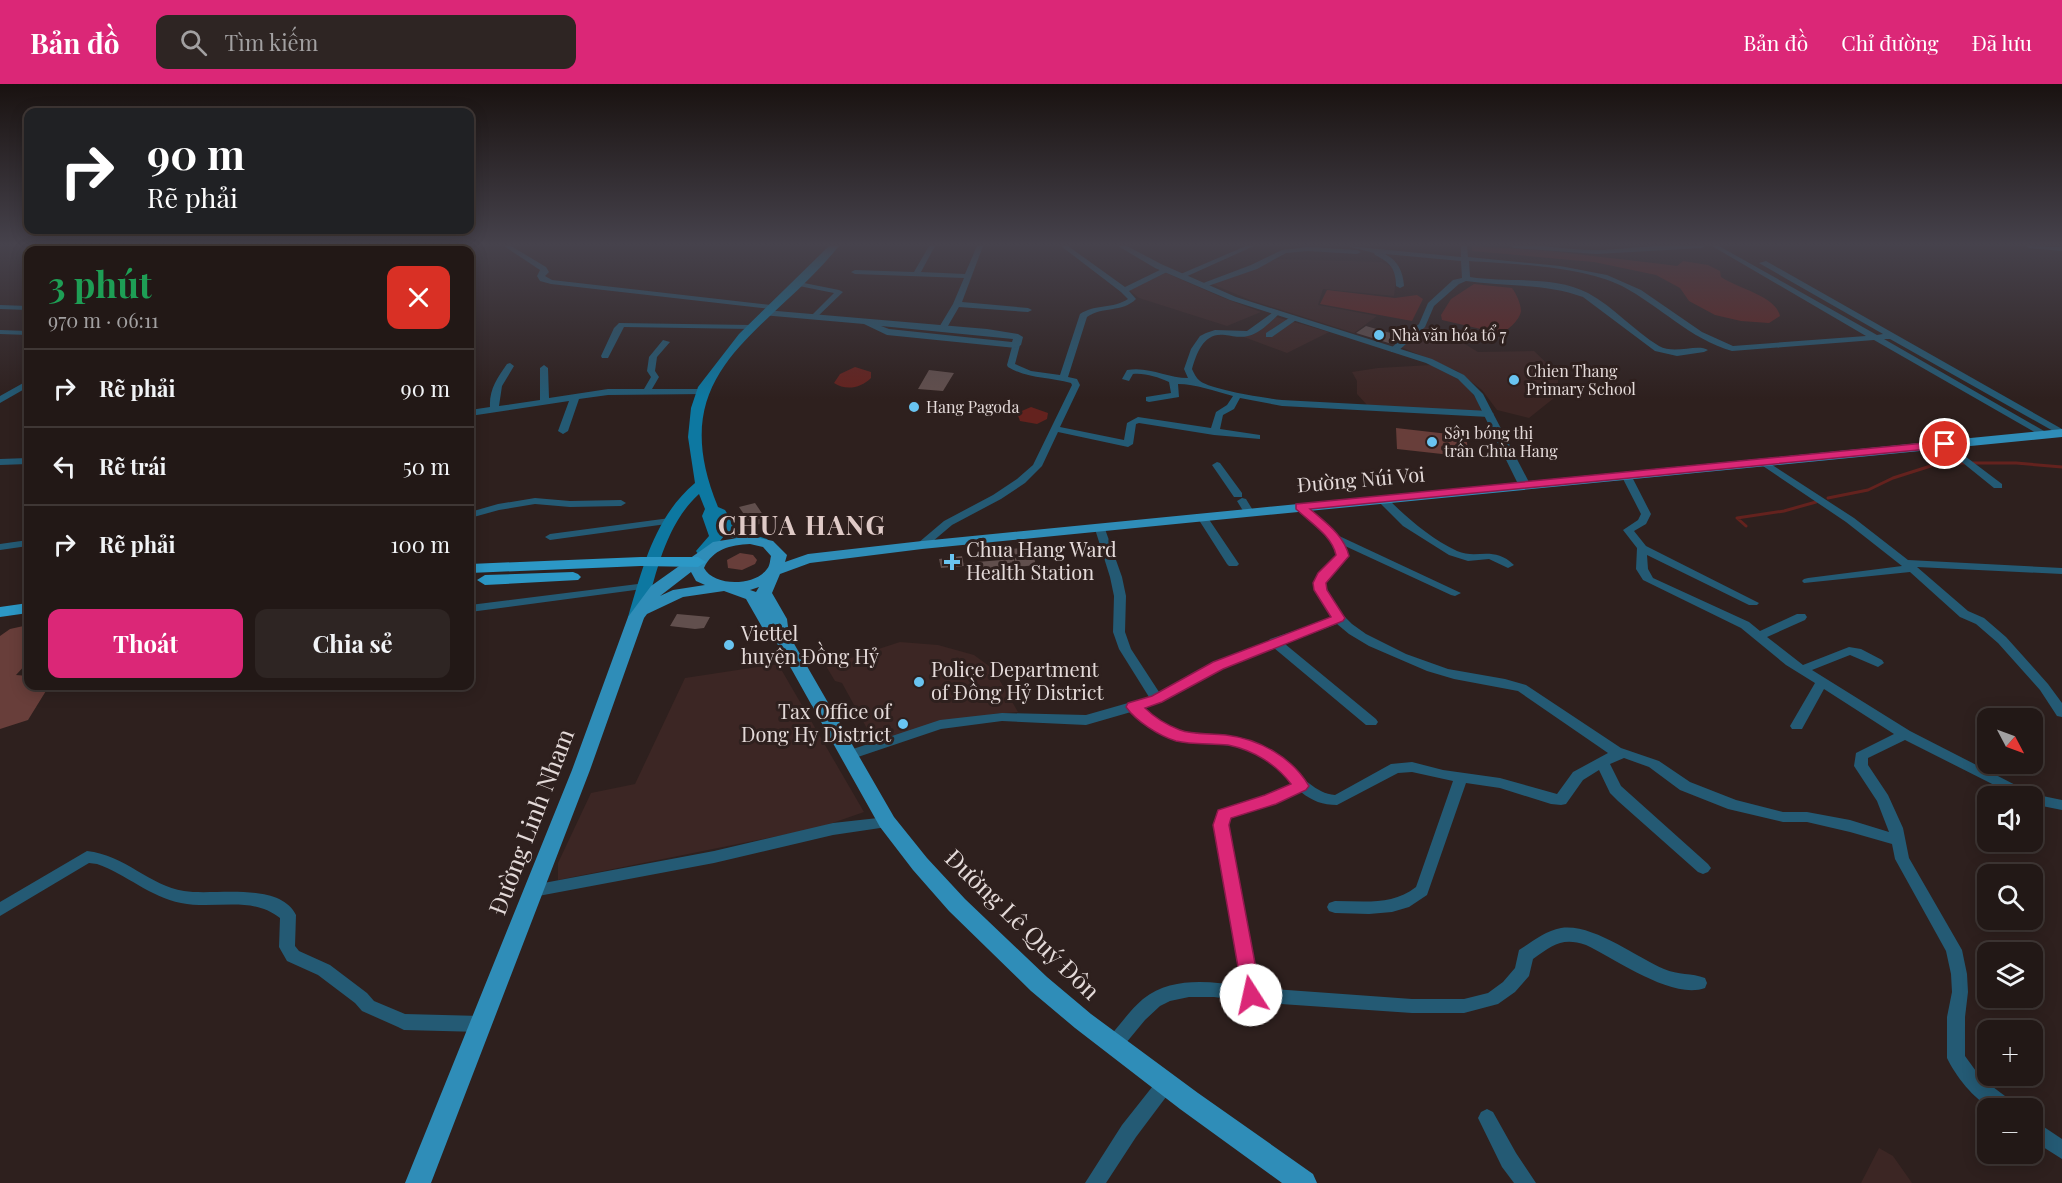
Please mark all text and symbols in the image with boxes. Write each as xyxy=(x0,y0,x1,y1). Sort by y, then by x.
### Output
search box xyxy=(156,15,576,69)
text: Bản đồ xyxy=(30,24,120,61)
icon: search xyxy=(177,26,210,59)
text: Tìm kiếm xyxy=(225,27,318,57)
text: Bản đồ xyxy=(1743,28,1808,56)
text: Chỉ đường xyxy=(1841,28,1939,56)
text: Đã lưu xyxy=(1972,28,2032,56)
text: 90 m xyxy=(147,125,245,181)
icon: right xyxy=(48,132,126,210)
text: Rẽ phải xyxy=(147,179,238,215)
text: 3 phút xyxy=(48,259,152,307)
button: close xyxy=(387,266,450,329)
text: 970 m · 06:11 xyxy=(48,306,159,333)
place label: Nhà văn hóa tổ 7 xyxy=(1391,324,1507,345)
marker: Nhà văn hóa tổ 7 xyxy=(1372,328,1386,342)
place label: Chien Thang Primary School xyxy=(1526,360,1636,399)
icon: right xyxy=(48,372,81,405)
text: Rẽ phải xyxy=(99,373,175,403)
text: 90 m xyxy=(401,373,450,403)
marker: Chien Thang Primary School xyxy=(1507,373,1521,387)
place label: Hang Pagoda xyxy=(926,396,1019,417)
marker: Hang Pagoda xyxy=(907,400,921,414)
pin xyxy=(1919,418,1970,469)
place label: Sân bóng thị trấn Chùa Hang xyxy=(1444,422,1558,461)
icon: arrive xyxy=(1928,427,1961,460)
marker: Sân bóng thị trấn Chùa Hang xyxy=(1425,435,1439,449)
icon: left xyxy=(48,450,81,483)
text: Rẽ trái xyxy=(99,451,167,481)
text: 50 m xyxy=(403,451,450,481)
street label: Đường Núi Voi xyxy=(1296,459,1426,498)
district label: CHUA HANG xyxy=(718,507,886,542)
icon: right xyxy=(48,528,81,561)
text: Rẽ phải xyxy=(99,529,175,559)
text: 100 m xyxy=(390,529,450,559)
place label: Chua Hang Ward Health Station xyxy=(966,535,1117,585)
marker: Chua Hang Ward Health Station xyxy=(943,553,961,571)
button: Thoát xyxy=(48,609,243,678)
button: Chia sẻ xyxy=(255,609,450,678)
place label: Viettel huyện Đồng Hỷ xyxy=(740,619,879,669)
marker: Viettel huyện Đồng Hỷ xyxy=(722,638,736,652)
place label: Police Department of Đồng Hỷ District xyxy=(931,655,1104,705)
marker: Police Department of Đồng Hỷ District xyxy=(912,675,926,689)
place label: Tax Office of Dong Hy District xyxy=(741,697,892,747)
north arrow xyxy=(1977,708,2043,774)
map controls xyxy=(1977,708,2043,1164)
marker: Tax Office of Dong Hy District xyxy=(896,717,910,731)
street label: Đường Linh Nham xyxy=(480,724,580,919)
button: sound xyxy=(1977,786,2043,852)
street label: Đường Lê Quý Đôn xyxy=(939,841,1108,1006)
button: search xyxy=(1977,864,2043,930)
button: layers xyxy=(1977,942,2043,1008)
position arrow xyxy=(1219,963,1283,1027)
button: + xyxy=(1977,1020,2043,1086)
button: − xyxy=(1977,1098,2043,1164)

